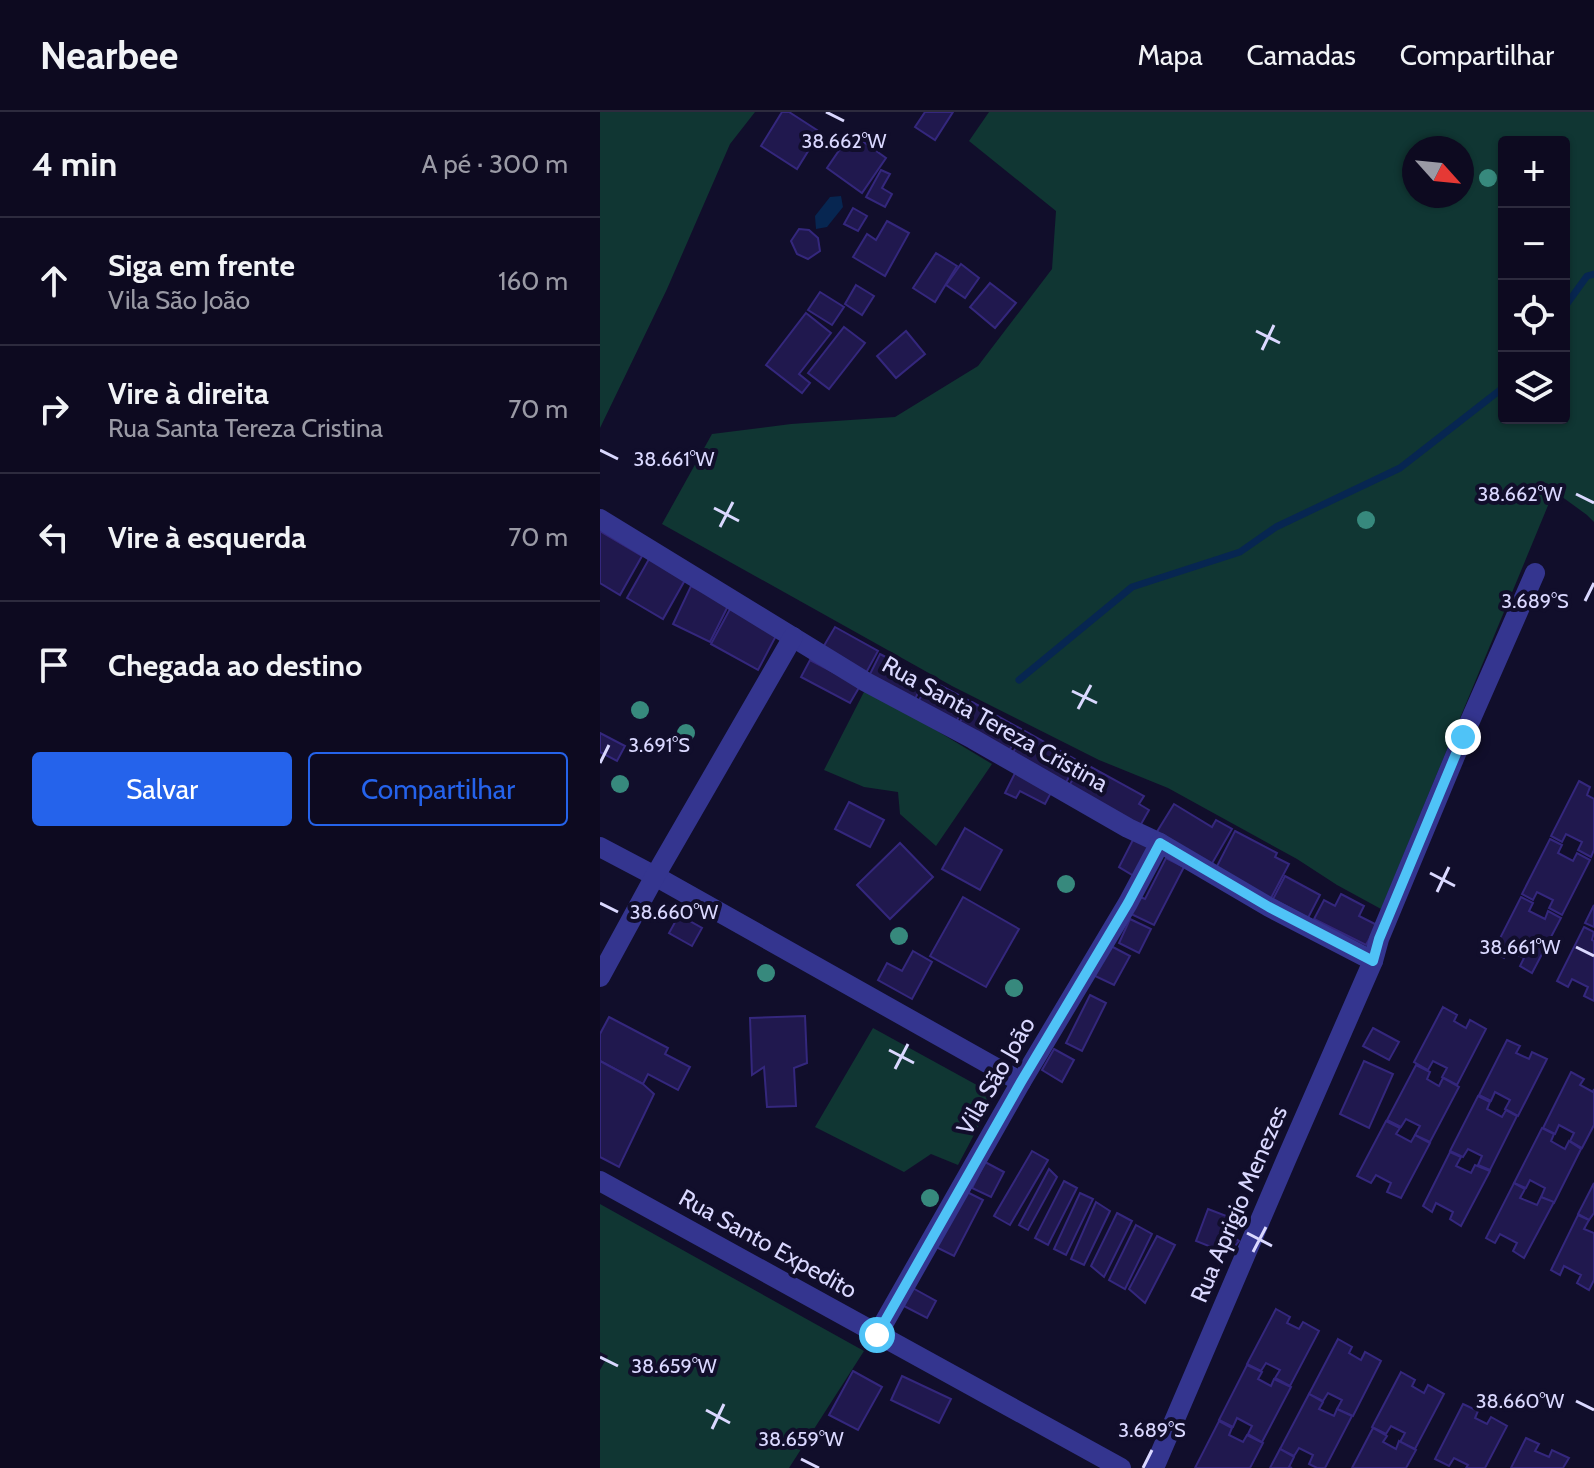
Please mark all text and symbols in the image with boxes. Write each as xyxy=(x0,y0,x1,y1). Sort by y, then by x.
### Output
text: Nearbee xyxy=(40,32,178,79)
text: Mapa xyxy=(1138,38,1203,72)
text: Camadas xyxy=(1247,38,1356,72)
text: Compartilhar xyxy=(1400,38,1554,72)
text: 38.662°W xyxy=(801,129,887,153)
north arrow xyxy=(1402,136,1474,208)
map controls xyxy=(1498,136,1570,424)
button: + xyxy=(1498,136,1570,208)
text: 4 min xyxy=(32,143,117,185)
text: A pé · 300 m xyxy=(421,148,568,180)
button: − xyxy=(1498,208,1570,280)
text: Siga em frente xyxy=(108,247,295,284)
icon: ahead xyxy=(32,259,76,303)
text: 160 m xyxy=(498,265,568,297)
button: locate xyxy=(1498,280,1570,352)
text: Vila São João xyxy=(108,284,250,316)
button: layers xyxy=(1498,352,1570,424)
text: Vire à direita xyxy=(108,375,269,412)
icon: right xyxy=(32,387,76,431)
text: 70 m xyxy=(508,393,568,425)
text: Rua Santa Tereza Cristina xyxy=(108,412,383,444)
text: 38.661°W xyxy=(634,447,715,471)
text: 38.662°W xyxy=(1477,482,1563,506)
icon: left xyxy=(32,515,76,559)
text: Vire à esquerda xyxy=(108,519,306,556)
text: 70 m xyxy=(508,521,568,553)
text: 3.689°S xyxy=(1501,589,1569,613)
icon: arrive xyxy=(32,643,76,687)
text: Chegada ao destino xyxy=(108,647,362,684)
street label: Rua Santa Tereza Cristina xyxy=(877,649,1114,798)
route end xyxy=(1445,719,1481,755)
text: 3.691°S xyxy=(628,733,690,757)
button: Salvar xyxy=(32,752,292,826)
button: Compartilhar xyxy=(308,752,568,826)
text: 38.660°W xyxy=(630,900,718,924)
text: 38.661°W xyxy=(1480,935,1561,959)
street label: Vila São João xyxy=(950,1012,1041,1140)
street label: Rua Aprigio Menezes xyxy=(1184,1101,1293,1307)
street label: Rua Santo Expedito xyxy=(674,1183,862,1304)
route start xyxy=(859,1317,895,1353)
text: 38.659°W xyxy=(631,1354,717,1378)
text: 38.660°W xyxy=(1476,1389,1564,1413)
text: 3.689°S xyxy=(1118,1418,1186,1442)
text: 38.659°W xyxy=(758,1427,844,1451)

